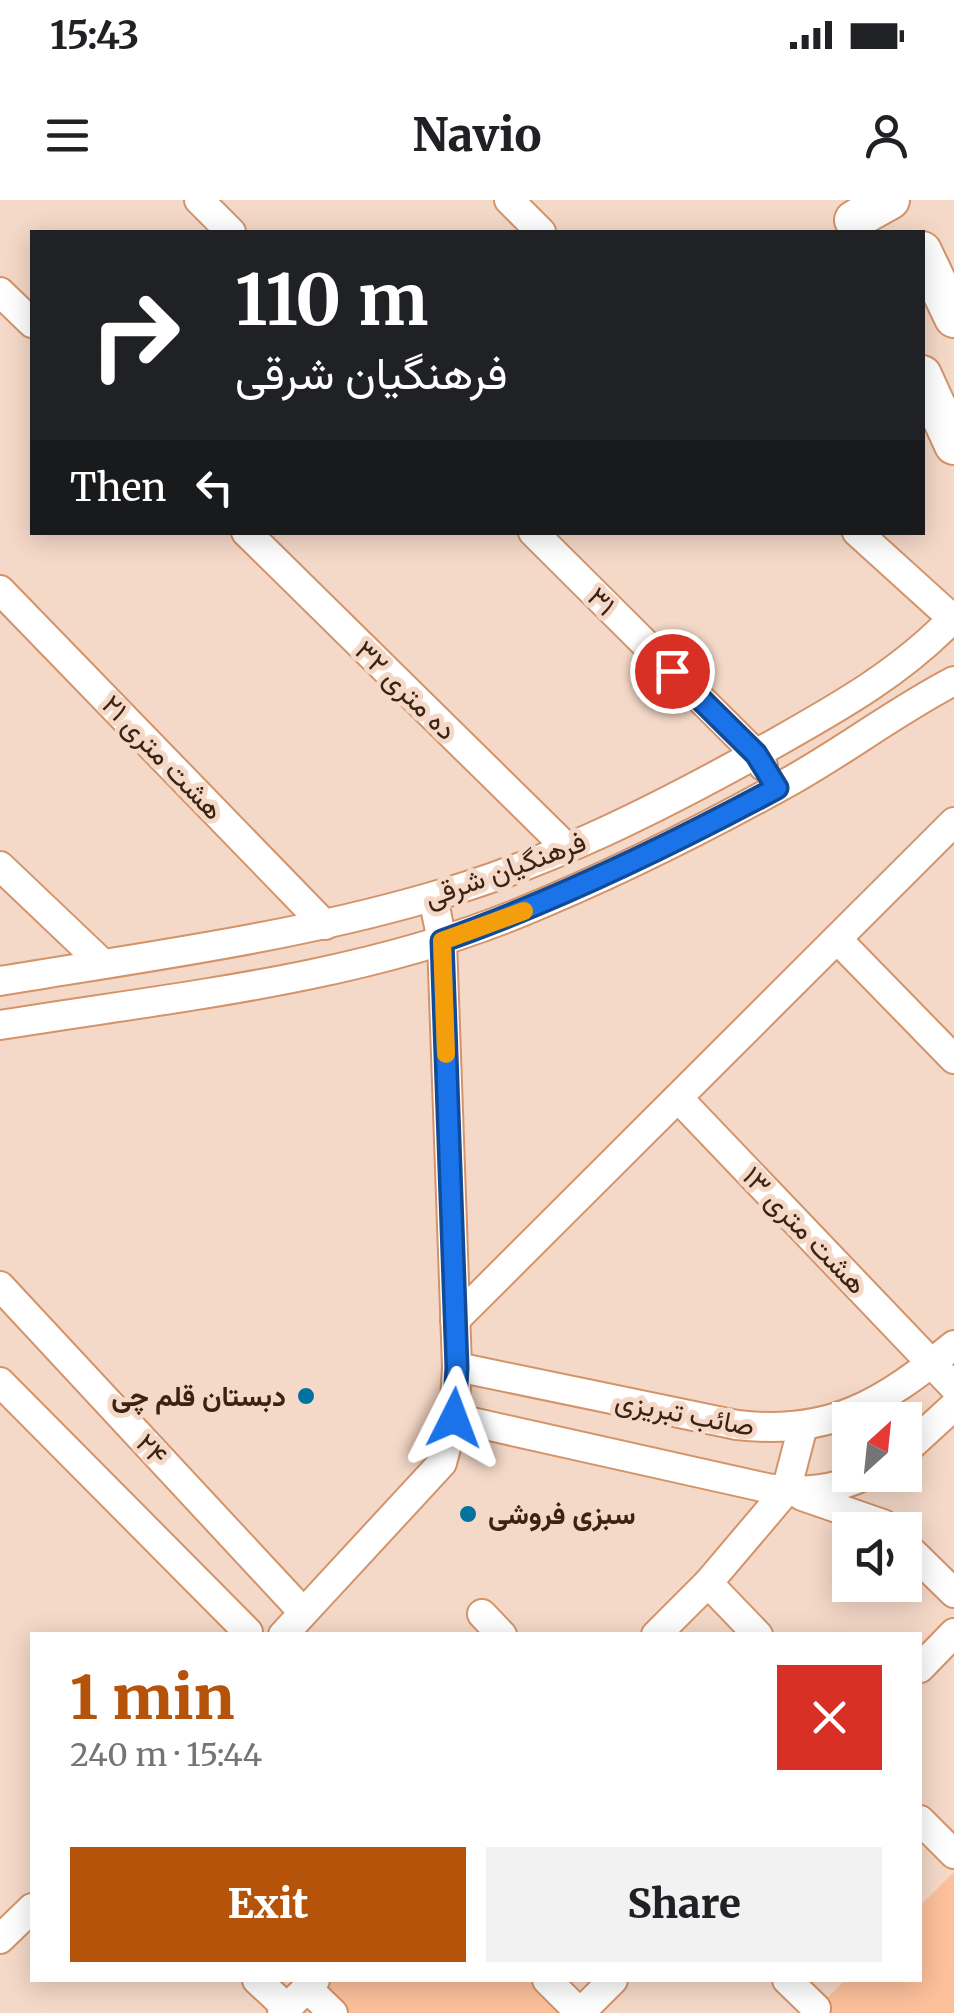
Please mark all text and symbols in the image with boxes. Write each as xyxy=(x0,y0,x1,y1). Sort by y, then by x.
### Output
text: 15:43 xyxy=(50,12,139,59)
text: Navio xyxy=(412,107,542,163)
icon: menu xyxy=(40,108,95,163)
icon: person xyxy=(859,108,914,163)
text: 110 m xyxy=(235,256,428,344)
icon: right xyxy=(70,270,200,400)
text: فرهنگیان شرقی xyxy=(235,345,508,401)
icon: left xyxy=(187,460,242,515)
text: Then xyxy=(70,464,167,511)
street label: ۳۱ xyxy=(580,579,624,623)
pin xyxy=(630,629,715,714)
street label: ده متری ۳۲ xyxy=(347,632,465,748)
icon: arrive xyxy=(645,644,700,699)
street label: هشت متری ۲۱ xyxy=(94,687,232,827)
street label: فرهنگیان شرقی xyxy=(419,823,591,915)
street label: هشت متری ۱۳ xyxy=(735,1158,875,1302)
position arrow xyxy=(402,1366,506,1470)
place label: دبستان قلم چی xyxy=(111,1378,286,1416)
street label: صائب تبریزی xyxy=(612,1382,758,1444)
marker: دبستان قلم چی xyxy=(295,1385,317,1407)
north arrow xyxy=(832,1402,922,1492)
map controls xyxy=(832,1402,922,1602)
street label: ۲۴ xyxy=(128,1426,176,1472)
place label: سبزی فروشی xyxy=(488,1496,636,1532)
marker: سبزی فروشی xyxy=(457,1503,479,1525)
button: sound xyxy=(832,1512,922,1602)
text: 1 min xyxy=(70,1660,234,1735)
button: close xyxy=(777,1665,882,1770)
text: 240 m · 15:44 xyxy=(70,1735,262,1775)
button: Exit xyxy=(70,1847,466,1962)
button: Share xyxy=(486,1847,882,1962)

